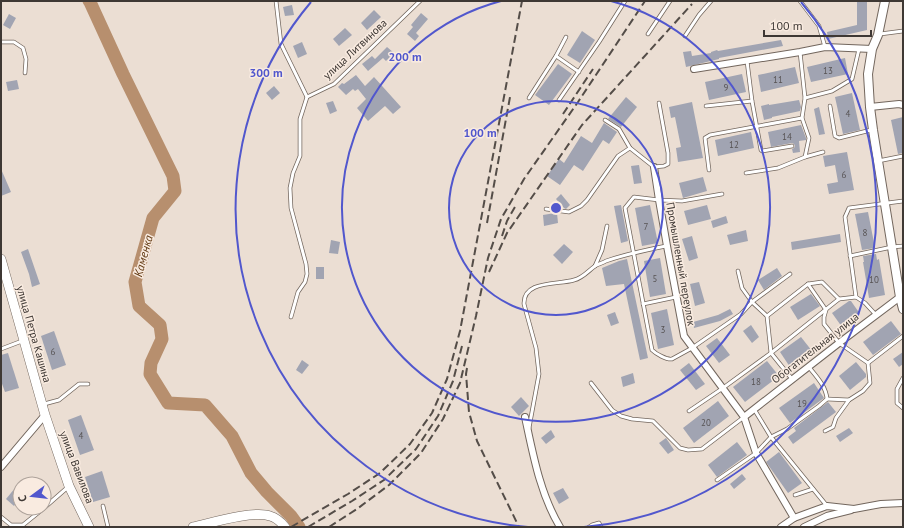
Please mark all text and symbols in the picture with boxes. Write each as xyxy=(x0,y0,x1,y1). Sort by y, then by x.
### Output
scale bar xyxy=(764,12,871,38)
street label: улица Литвинова xyxy=(320,16,390,82)
text: 100 m xyxy=(770,18,803,33)
text: 200 m xyxy=(388,49,422,64)
text: 300 m xyxy=(249,65,283,80)
house number: 13 xyxy=(823,65,833,76)
house number: 11 xyxy=(773,74,783,85)
house number: 9 xyxy=(724,82,729,93)
house number: 4 xyxy=(846,108,851,119)
text: 100 m xyxy=(463,125,497,140)
house number: 14 xyxy=(782,131,792,142)
house number: 12 xyxy=(729,139,739,150)
house number: 6 xyxy=(842,169,847,180)
centre of rings xyxy=(549,201,563,215)
street label: Промышленный переулок xyxy=(663,201,699,328)
house number: 7 xyxy=(644,221,649,232)
house number: 8 xyxy=(863,227,868,238)
water label: Каменка xyxy=(130,233,156,279)
house number: 5 xyxy=(653,273,658,284)
house number: 10 xyxy=(869,274,879,285)
street label: улица Петра Кашина xyxy=(13,284,55,384)
street label: Обогатительная улица xyxy=(769,310,861,386)
house number: 3 xyxy=(661,324,666,335)
house number: 6 xyxy=(51,346,56,357)
house number: 18 xyxy=(751,376,761,387)
house number: 19 xyxy=(797,398,807,409)
house number: 20 xyxy=(701,417,711,428)
street label: улица Вавилова xyxy=(57,429,97,505)
house number: 4 xyxy=(79,430,84,441)
north arrow xyxy=(12,476,52,516)
text: С xyxy=(15,494,30,503)

